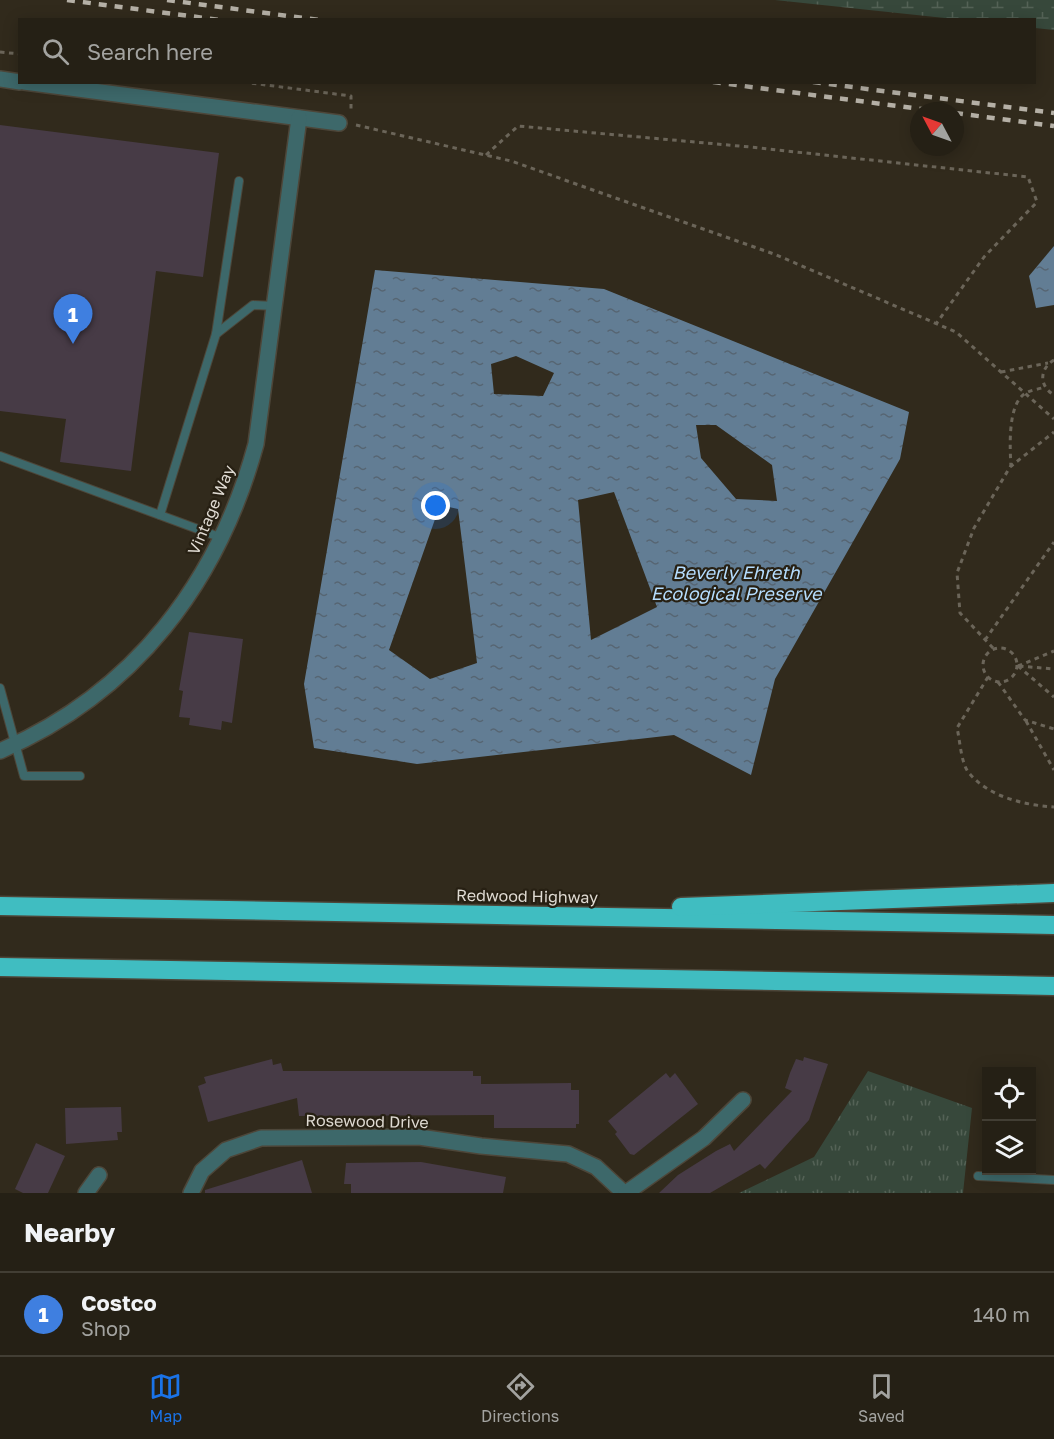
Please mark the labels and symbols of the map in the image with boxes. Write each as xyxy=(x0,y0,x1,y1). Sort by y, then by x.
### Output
north arrow xyxy=(910,102,964,156)
pin: 1 xyxy=(54,294,92,344)
street label: Vintage Way xyxy=(183,462,239,558)
your location xyxy=(421,491,450,520)
water label: Beverly Ehreth Ecological Preserve xyxy=(651,561,823,604)
street label: Redwood Highway xyxy=(456,885,598,907)
street label: Rosewood Drive xyxy=(305,1110,429,1132)

